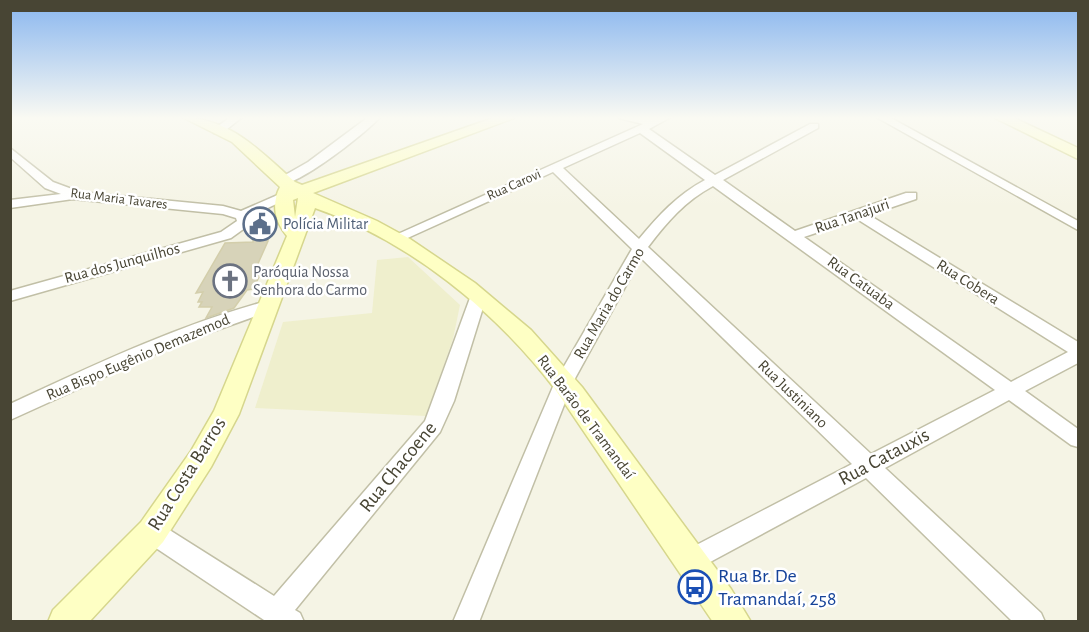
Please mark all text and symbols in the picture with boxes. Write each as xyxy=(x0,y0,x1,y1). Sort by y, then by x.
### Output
street label: Rua Carovi xyxy=(485,167,543,203)
street label: Rua Maria Tavares xyxy=(70,186,168,212)
street label: Rua Tanajuri xyxy=(813,196,892,237)
public building icon: Polícia Militar xyxy=(242,206,278,242)
place label: Polícia Militar xyxy=(283,216,369,232)
street label: Rua dos Junquilhos xyxy=(63,240,181,286)
street label: Rua Maria do Carmo xyxy=(571,244,647,361)
street label: Rua Catuaba xyxy=(824,253,898,313)
street label: Rua Cobera xyxy=(934,257,1002,307)
church icon: Paróquia Nossa Senhora do Carmo xyxy=(212,263,248,299)
place label: Paróquia Nossa Senhora do Carmo xyxy=(253,264,367,298)
street label: Rua Bispo Eugênio Demazemod xyxy=(44,311,232,403)
street label: Rua Barão de Tramandaí xyxy=(534,352,638,482)
street label: Rua Justiniano xyxy=(755,357,831,431)
street label: Rua Costa Barros xyxy=(144,414,230,534)
street label: Rua Chacoene xyxy=(356,418,440,516)
street label: Rua Catauxis xyxy=(835,425,933,489)
place label: Rua Br. De Tramandaí, 258 xyxy=(718,566,836,609)
bus stop icon: Rua Br. De Tramandaí, 258 xyxy=(677,569,713,605)

